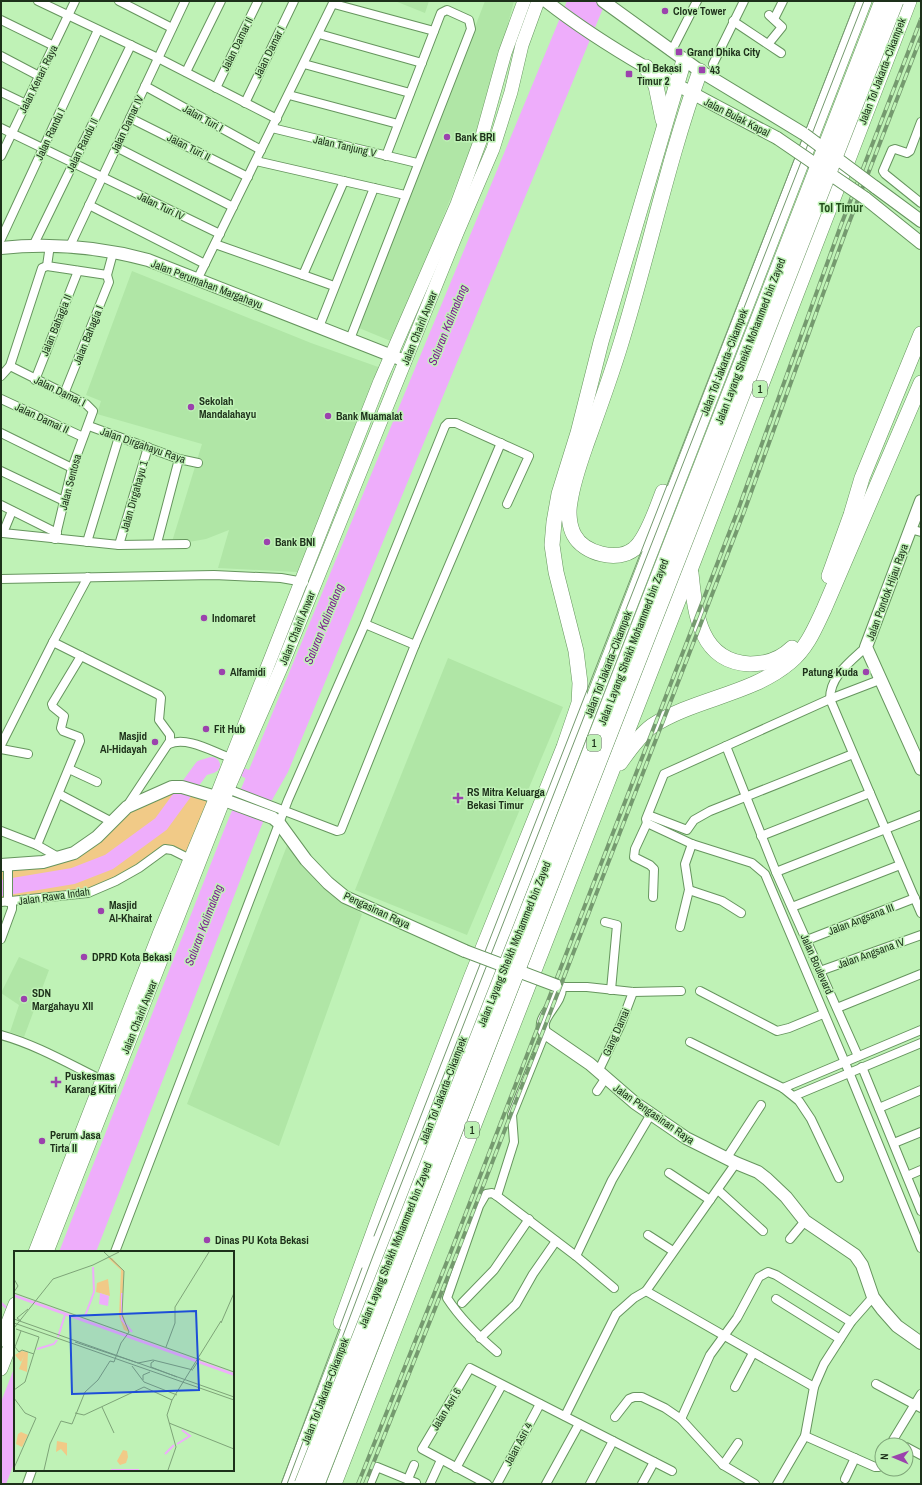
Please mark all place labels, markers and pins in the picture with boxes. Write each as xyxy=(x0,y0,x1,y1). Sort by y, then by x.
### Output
place label: Clove Tower xyxy=(673,4,726,18)
marker: Clove Tower xyxy=(660,6,670,16)
place label: Grand Dhika City xyxy=(687,45,760,59)
marker: Grand Dhika City xyxy=(674,47,684,57)
place label: Tol Bekasi Timur 2 xyxy=(637,61,681,88)
place label: 43 xyxy=(710,63,720,77)
marker: 43 xyxy=(697,65,707,75)
marker: Tol Bekasi Timur 2 xyxy=(624,69,634,79)
place label: Bank BRI xyxy=(455,130,495,144)
marker: Bank BRI xyxy=(442,132,452,142)
place label: Sekolah Mandalahayu xyxy=(199,394,256,421)
marker: Sekolah Mandalahayu xyxy=(186,402,196,412)
place label: Bank Muamalat xyxy=(336,409,402,423)
marker: Bank Muamalat xyxy=(323,411,333,421)
place label: Bank BNI xyxy=(275,535,315,549)
marker: Bank BNI xyxy=(262,537,272,547)
place label: Indomaret xyxy=(212,611,256,625)
marker: Indomaret xyxy=(199,613,209,623)
place label: Alfamidi xyxy=(230,665,266,679)
place label: Patung Kuda xyxy=(802,665,858,679)
marker: Alfamidi xyxy=(217,667,227,677)
marker: Patung Kuda xyxy=(861,667,871,677)
place label: Fit Hub xyxy=(214,722,246,736)
marker: Fit Hub xyxy=(201,724,211,734)
place label: Masjid Al-Hidayah xyxy=(100,729,147,756)
marker: Masjid Al-Hidayah xyxy=(150,737,160,747)
place label: RS Mitra Keluarga Bekasi Timur xyxy=(467,785,545,812)
marker: RS Mitra Keluarga Bekasi Timur xyxy=(452,792,464,804)
place label: Masjid Al-Khairat xyxy=(109,898,152,925)
marker: Masjid Al-Khairat xyxy=(96,906,106,916)
place label: DPRD Kota Bekasi xyxy=(92,950,172,964)
marker: DPRD Kota Bekasi xyxy=(79,952,89,962)
place label: SDN Margahayu XII xyxy=(32,986,93,1013)
marker: SDN Margahayu XII xyxy=(19,994,29,1004)
place label: Puskesmas Karang Kitri xyxy=(65,1069,117,1096)
marker: Puskesmas Karang Kitri xyxy=(50,1076,62,1088)
place label: Perum Jasa Tirta II xyxy=(50,1128,101,1155)
marker: Perum Jasa Tirta II xyxy=(37,1136,47,1146)
place label: Dinas PU Kota Bekasi xyxy=(215,1233,309,1247)
marker: Dinas PU Kota Bekasi xyxy=(202,1235,212,1245)

